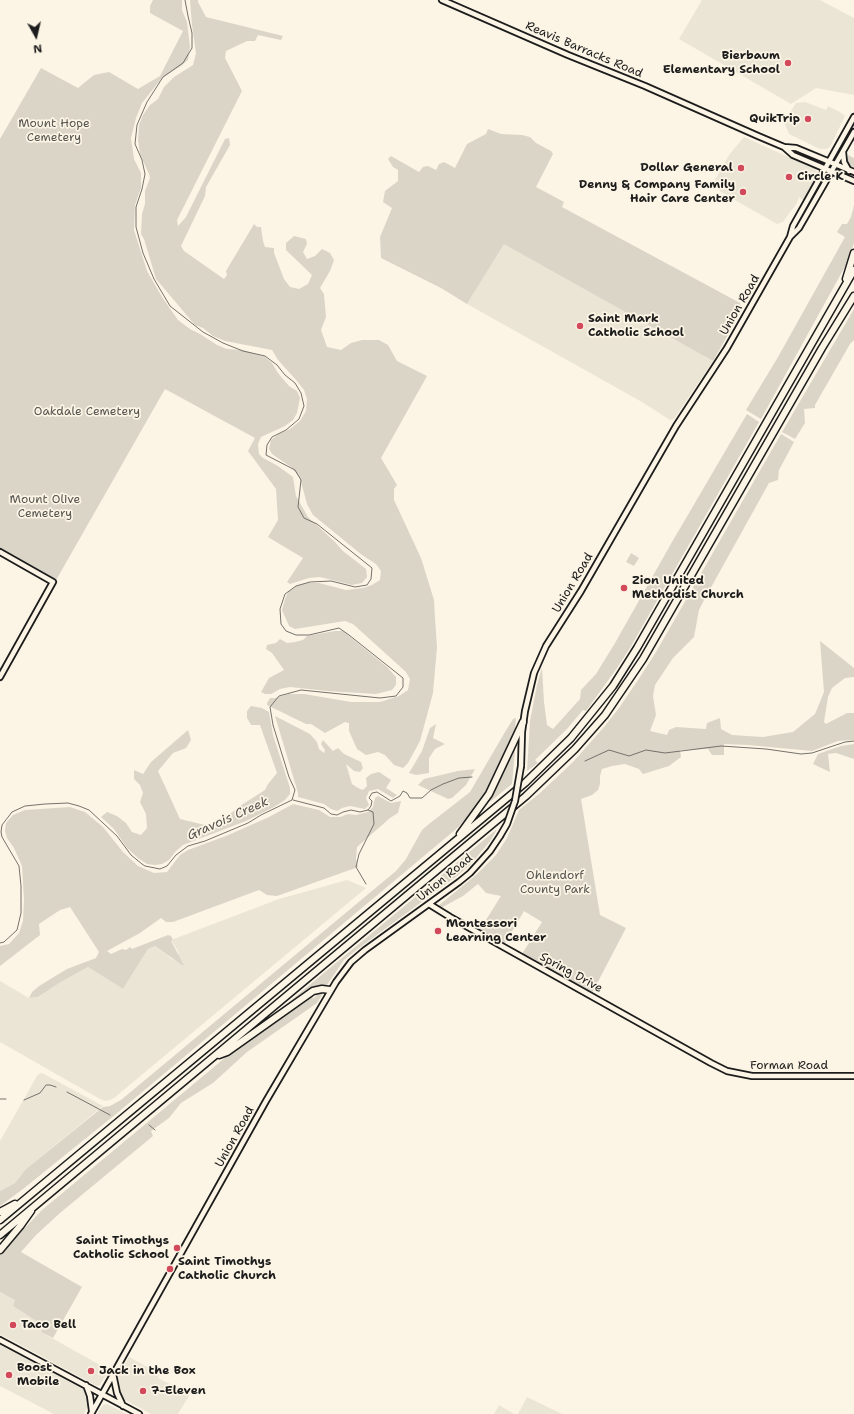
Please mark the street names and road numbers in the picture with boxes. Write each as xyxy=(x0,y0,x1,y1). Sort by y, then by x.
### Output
street label: Reavis Barracks Road xyxy=(523,19,645,81)
street label: Union Road xyxy=(717,272,763,338)
street label: Union Road xyxy=(550,550,596,616)
street label: Union Road xyxy=(414,851,476,905)
street label: Spring Drive xyxy=(537,950,605,996)
street label: Forman Road xyxy=(750,1059,828,1073)
street label: Union Road xyxy=(212,1104,258,1170)

